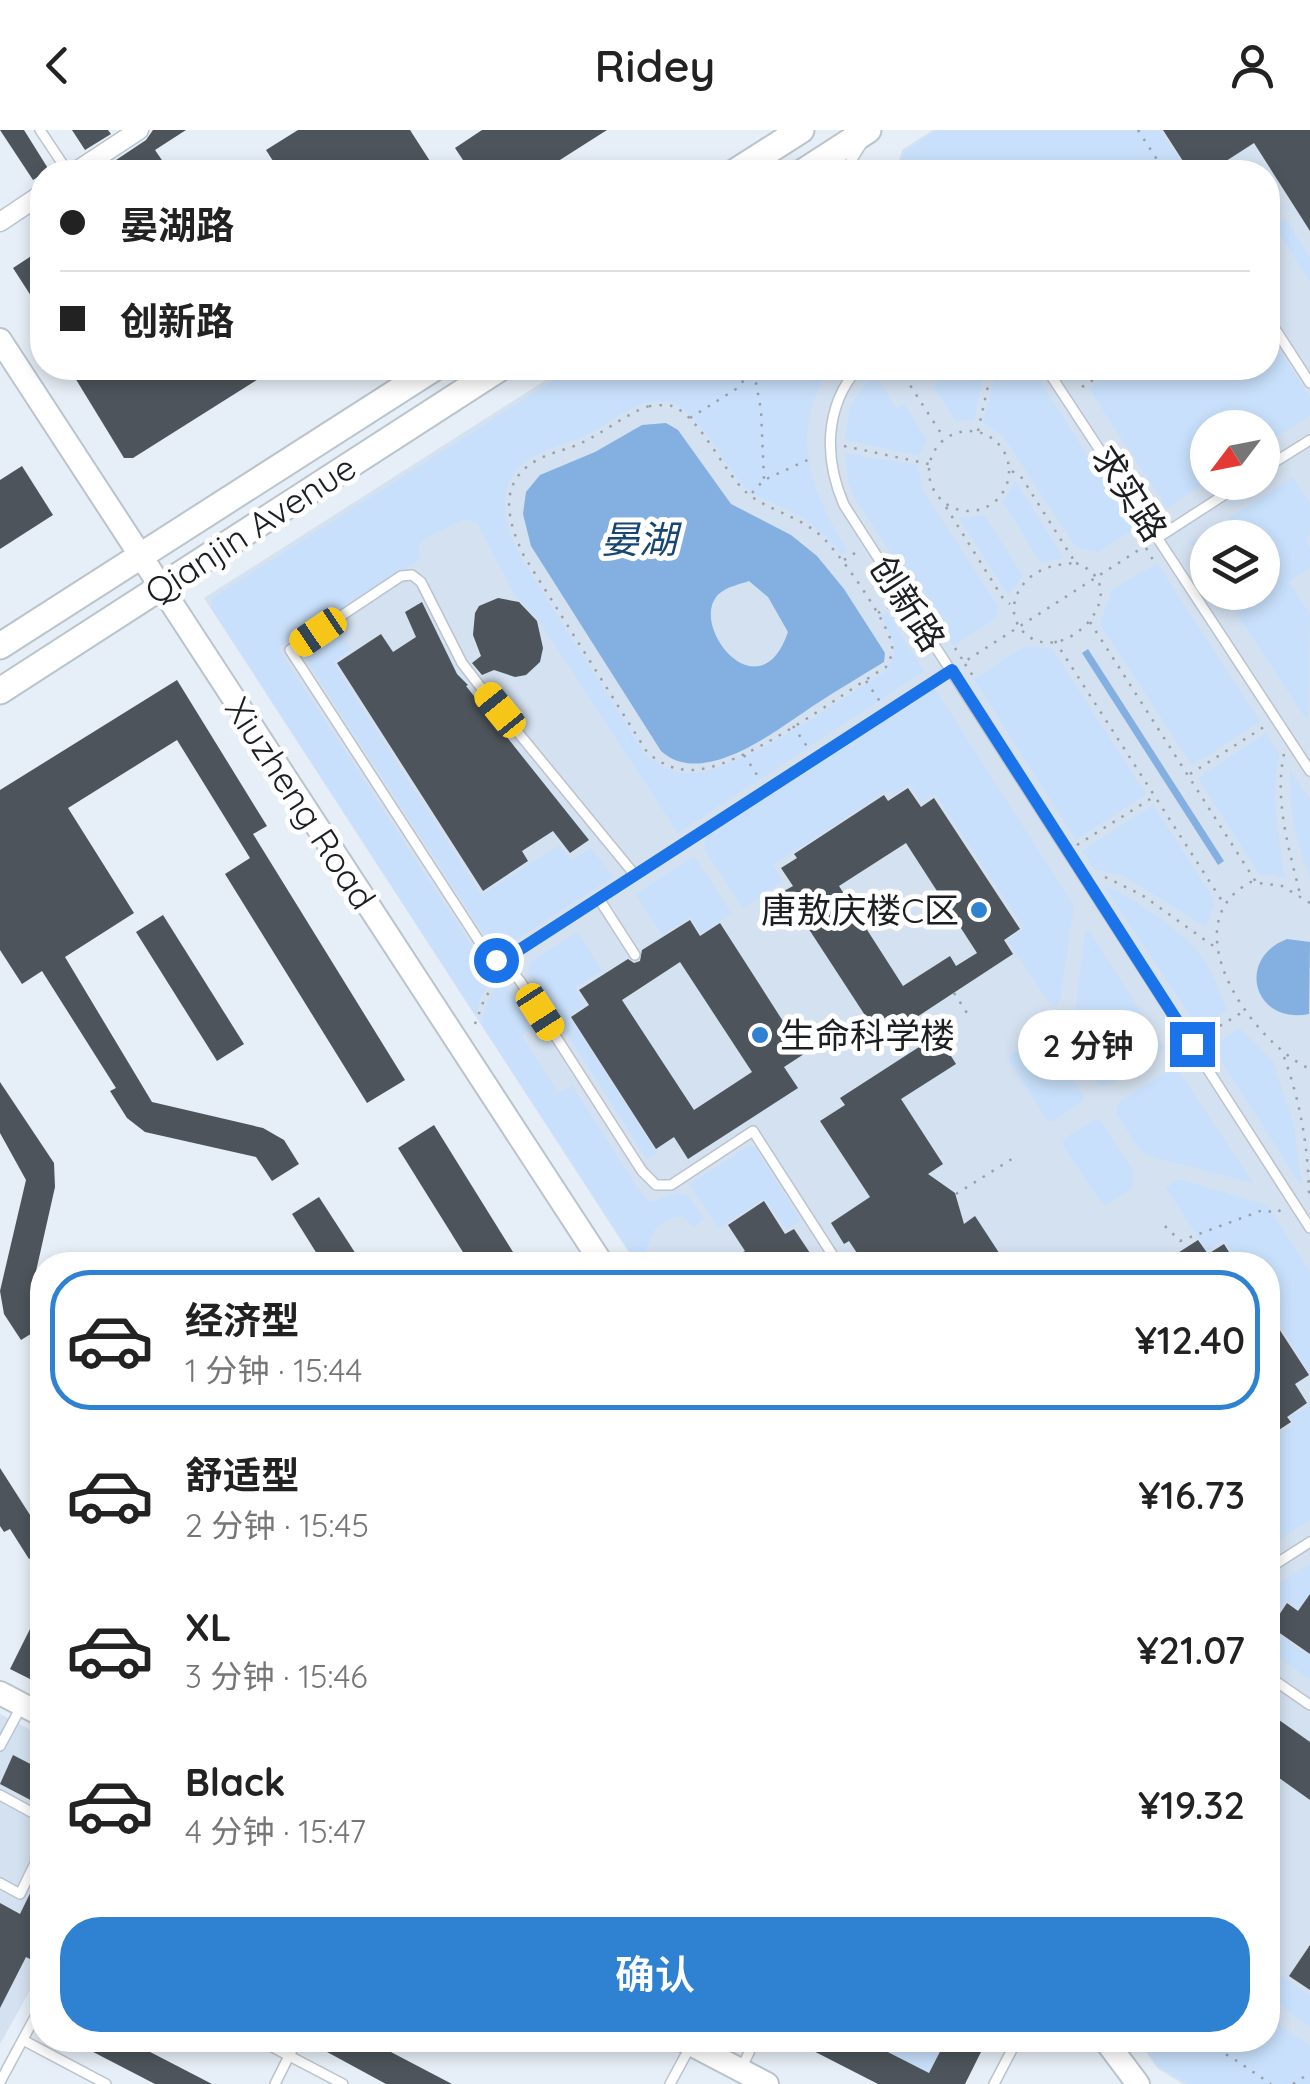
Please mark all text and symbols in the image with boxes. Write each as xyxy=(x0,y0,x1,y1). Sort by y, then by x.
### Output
text: Ridey xyxy=(594,37,716,93)
icon: back xyxy=(30,38,85,93)
icon: person xyxy=(1225,38,1280,93)
text: 晏湖路 xyxy=(120,201,234,249)
text: 创新路 xyxy=(120,297,234,345)
north arrow xyxy=(1190,410,1280,500)
map controls xyxy=(1190,410,1280,610)
street label: 求实路 xyxy=(1083,437,1177,549)
street label: Qianjin Avenue xyxy=(136,445,364,613)
water label: 晏湖 xyxy=(601,515,682,563)
button: layers xyxy=(1190,520,1280,610)
street label: 创新路 xyxy=(861,547,955,659)
car xyxy=(285,603,351,661)
car xyxy=(469,677,531,743)
street label: Xiuzheng Road xyxy=(216,689,386,917)
place label: 唐敖庆楼C区 xyxy=(761,888,959,932)
marker: 唐敖庆楼C区 xyxy=(968,899,990,921)
route start xyxy=(474,938,519,983)
car xyxy=(511,979,569,1045)
callout: 2 分钟 xyxy=(1017,1009,1157,1079)
place label: 生命科学楼 xyxy=(780,1013,955,1057)
route end xyxy=(1170,1022,1215,1067)
marker: 生命科学楼 xyxy=(749,1024,771,1046)
text: 2 分钟 xyxy=(1043,1025,1133,1065)
icon: car xyxy=(65,1295,155,1385)
text: 经济型 xyxy=(185,1296,299,1344)
text: ¥12.40 xyxy=(1135,1316,1245,1364)
text: 1 分钟 · 15:44 xyxy=(185,1350,362,1390)
icon: car xyxy=(65,1450,155,1540)
text: 舒适型 xyxy=(185,1451,299,1499)
text: ¥16.73 xyxy=(1138,1471,1245,1519)
text: 2 分钟 · 15:45 xyxy=(185,1505,369,1545)
text: XL xyxy=(185,1603,231,1651)
icon: car xyxy=(65,1605,155,1695)
text: ¥21.07 xyxy=(1136,1626,1245,1674)
text: 3 分钟 · 15:46 xyxy=(185,1656,368,1696)
text: Black xyxy=(185,1758,285,1806)
icon: car xyxy=(65,1760,155,1850)
text: ¥19.32 xyxy=(1138,1781,1245,1829)
text: 4 分钟 · 15:47 xyxy=(185,1811,366,1851)
button: 确认 xyxy=(60,1917,1250,2032)

